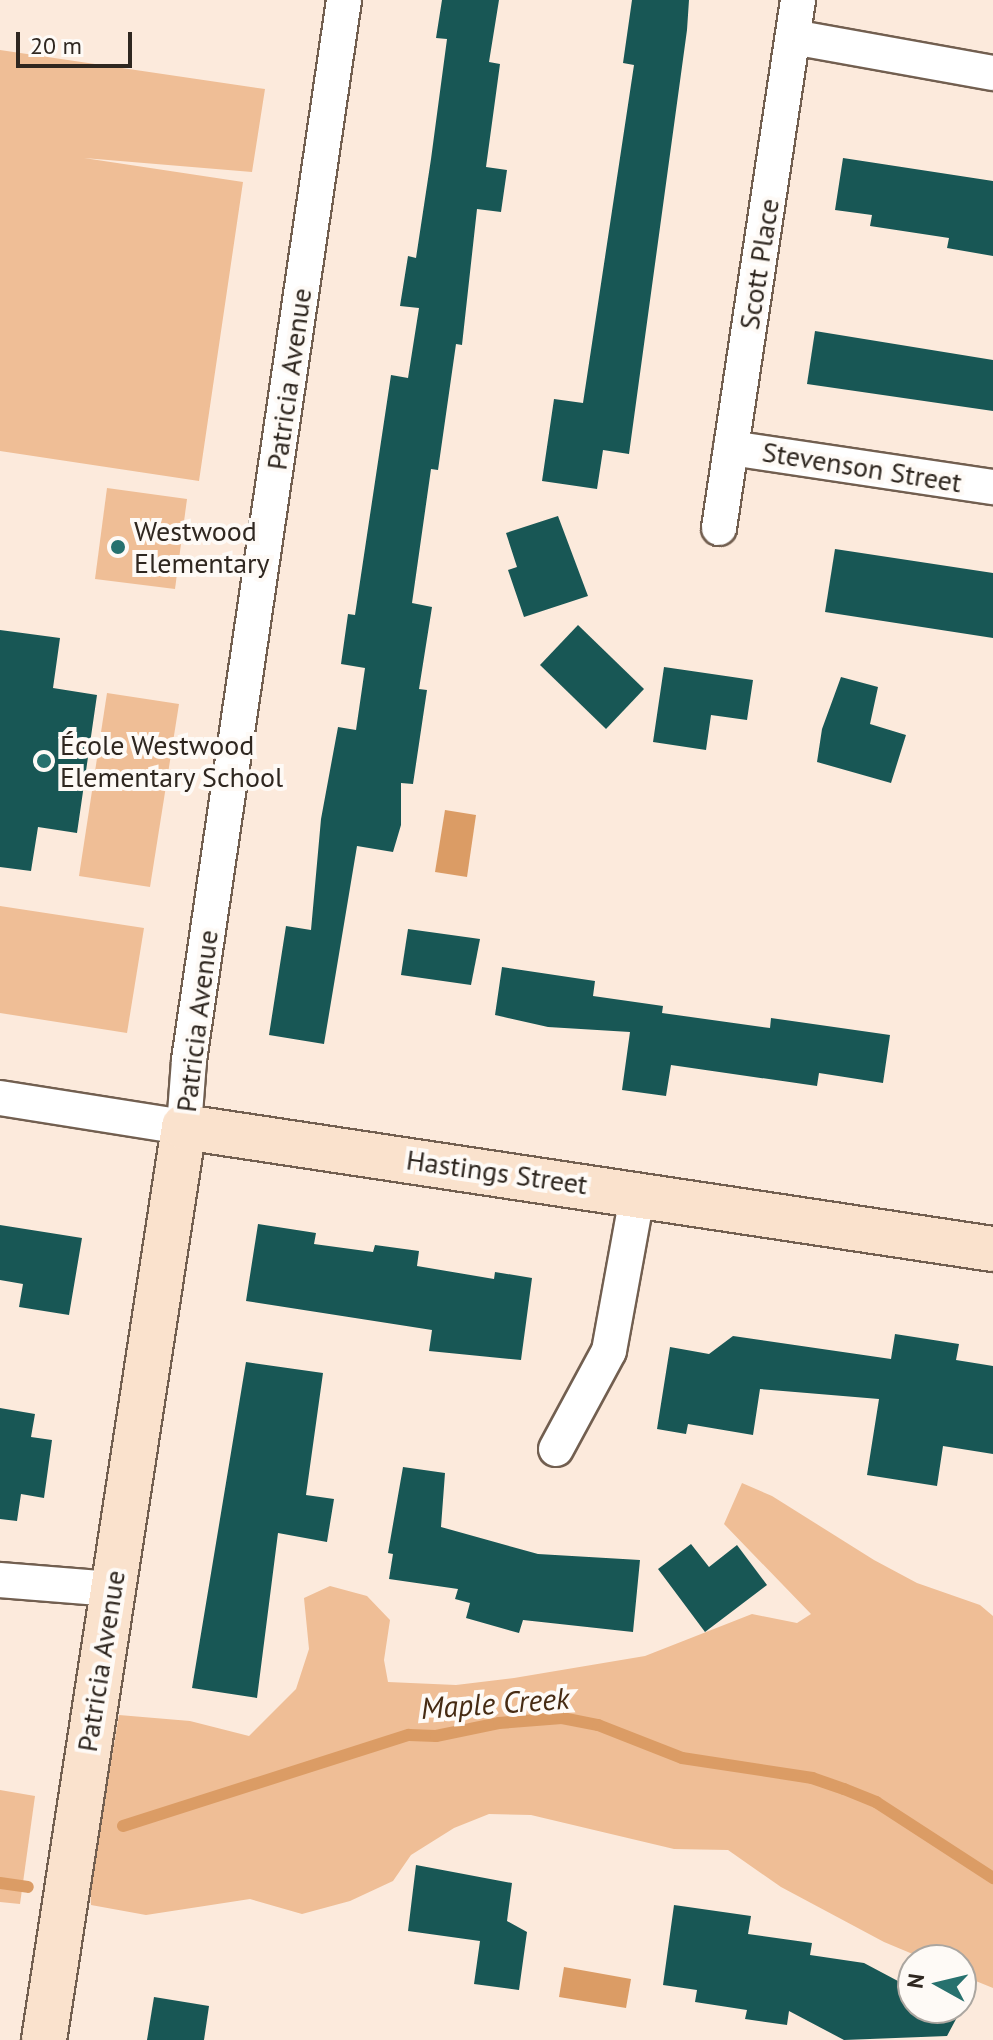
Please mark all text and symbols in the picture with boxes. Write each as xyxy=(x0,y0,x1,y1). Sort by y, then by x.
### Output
scale bar xyxy=(20,16,136,66)
text: 20 m xyxy=(30,30,82,61)
street label: Scott Place xyxy=(732,196,786,332)
street label: Patricia Avenue xyxy=(260,286,318,472)
street label: Stevenson Street xyxy=(760,435,964,499)
place label: Westwood Elementary xyxy=(134,514,270,580)
marker: Westwood Elementary xyxy=(109,538,127,556)
place label: École Westwood Elementary School xyxy=(60,728,284,794)
marker: École Westwood Elementary School xyxy=(35,752,53,770)
street label: Patricia Avenue xyxy=(169,928,225,1114)
street label: Hastings Street xyxy=(404,1143,590,1201)
street label: Patricia Avenue xyxy=(70,1567,132,1755)
water label: Maple Creek xyxy=(419,1680,571,1726)
north arrow xyxy=(897,1944,977,2024)
text: N xyxy=(900,1972,930,1990)

